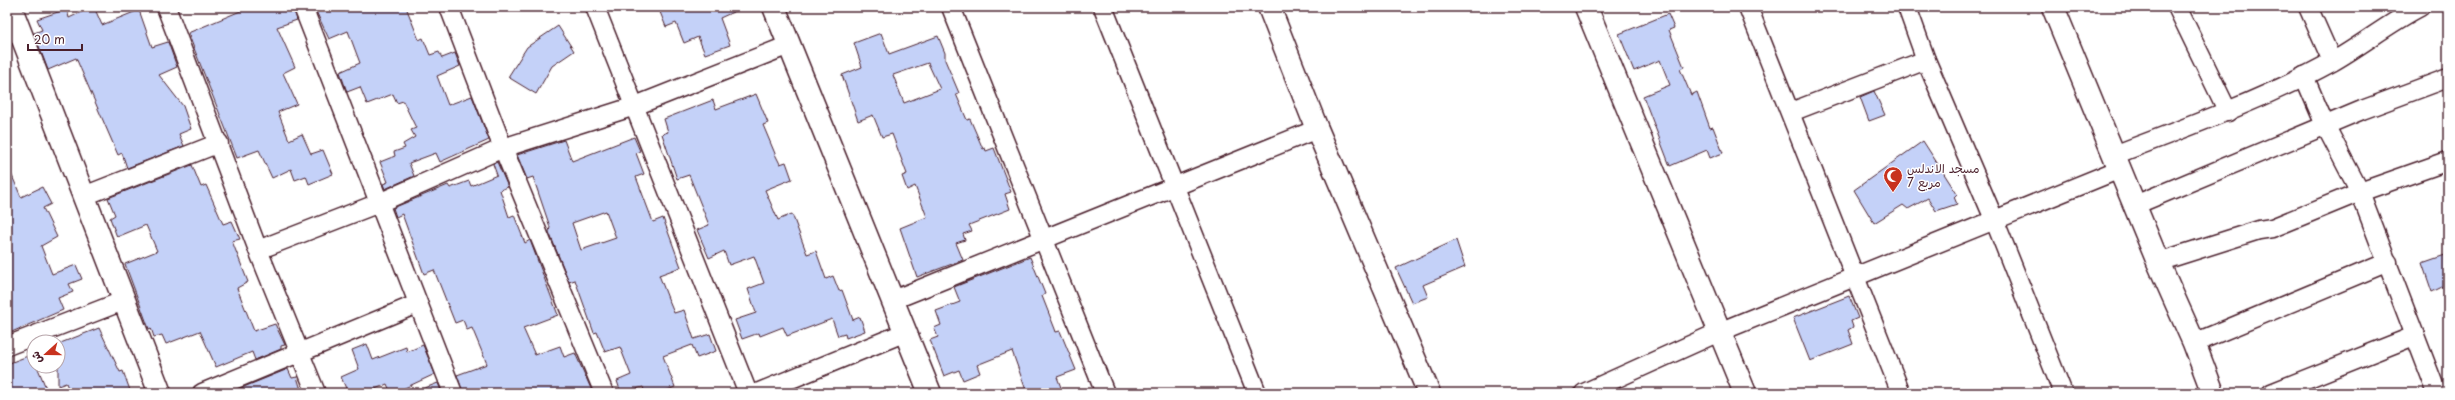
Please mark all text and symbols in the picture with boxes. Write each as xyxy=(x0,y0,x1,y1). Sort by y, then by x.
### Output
scale bar xyxy=(28,26,82,52)
text: 20 m xyxy=(34,30,65,48)
place label: مسجد الاندلس مربع 7 xyxy=(1907,159,1979,192)
mosque icon: مسجد الاندلس مربع 7 xyxy=(1882,165,1904,193)
north arrow xyxy=(26,334,66,374)
text: ش xyxy=(26,349,46,366)

